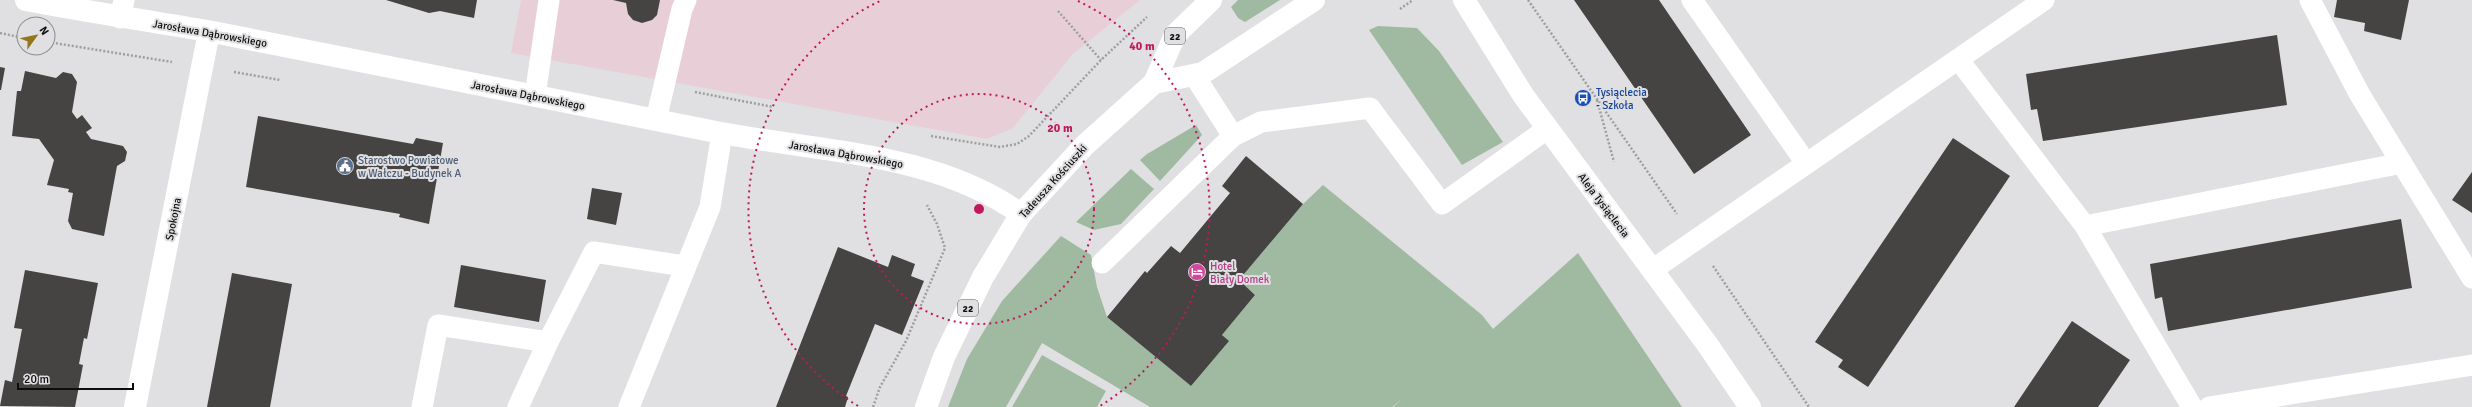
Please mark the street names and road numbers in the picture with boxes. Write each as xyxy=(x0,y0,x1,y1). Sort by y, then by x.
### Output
street label: Jarosława Dąbrowskiego xyxy=(152,17,268,50)
road number: 22 xyxy=(1165,28,1185,44)
street label: Jarosława Dąbrowskiego xyxy=(470,78,586,113)
street label: Jarosława Dąbrowskiego xyxy=(788,138,904,171)
street label: Tadeusza Kościuszki xyxy=(1017,142,1090,221)
street label: Aleja Tysiąclecia xyxy=(1575,171,1632,240)
street label: Spokojna xyxy=(163,196,184,242)
road number: 22 xyxy=(958,300,978,316)

